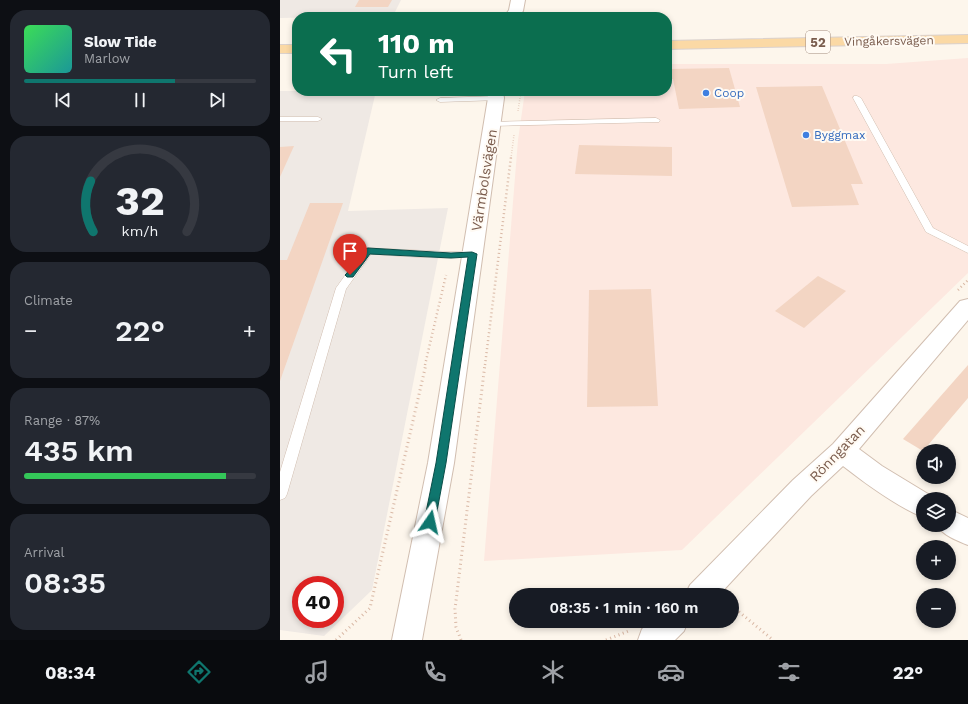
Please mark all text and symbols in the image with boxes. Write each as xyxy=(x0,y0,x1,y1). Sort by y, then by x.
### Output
text: 110 m xyxy=(378,27,455,60)
icon: left xyxy=(312,28,364,80)
road number: 52 xyxy=(806,31,830,53)
text: Slow Tide xyxy=(84,33,157,51)
street label: Vingåkersvägen xyxy=(844,33,934,49)
text: Marlow xyxy=(84,51,130,66)
text: Turn left xyxy=(378,61,453,82)
place label: Coop xyxy=(714,86,744,100)
marker: Coop xyxy=(701,88,711,98)
icon: previous xyxy=(52,89,74,111)
icon: pause xyxy=(129,89,151,111)
icon: next xyxy=(206,89,228,111)
street label: Värmbolsvägen xyxy=(468,128,500,232)
place label: Byggmax xyxy=(814,128,865,142)
marker: Byggmax xyxy=(801,130,811,140)
text: 32 xyxy=(115,176,165,225)
text: km/h xyxy=(122,223,158,239)
pin xyxy=(333,234,367,275)
icon: arrive xyxy=(339,240,361,262)
text: Climate xyxy=(24,293,73,308)
text: 22° xyxy=(115,313,165,348)
text: − xyxy=(24,318,37,343)
text: + xyxy=(243,318,256,343)
text: Range · 87% xyxy=(24,413,100,428)
street label: Rönngatan xyxy=(806,421,868,485)
text: 435 km xyxy=(24,433,134,468)
map controls xyxy=(916,444,956,628)
button: sound xyxy=(916,444,956,484)
button: layers xyxy=(916,492,956,532)
position arrow xyxy=(409,501,451,543)
button: + xyxy=(916,540,956,580)
text: Arrival xyxy=(24,545,65,560)
text: 08:35 xyxy=(24,565,106,600)
speed limit sign: 40 xyxy=(292,576,344,628)
button: − xyxy=(916,588,956,628)
text: 08:35 · 1 min · 160 m xyxy=(550,599,698,617)
icon: directions xyxy=(185,658,213,686)
icon: music xyxy=(303,658,331,686)
icon: phone xyxy=(421,658,449,686)
icon: climate xyxy=(539,658,567,686)
icon: car xyxy=(657,658,685,686)
icon: filters xyxy=(775,658,803,686)
text: 08:34 xyxy=(45,662,96,683)
text: 22° xyxy=(893,662,923,683)

